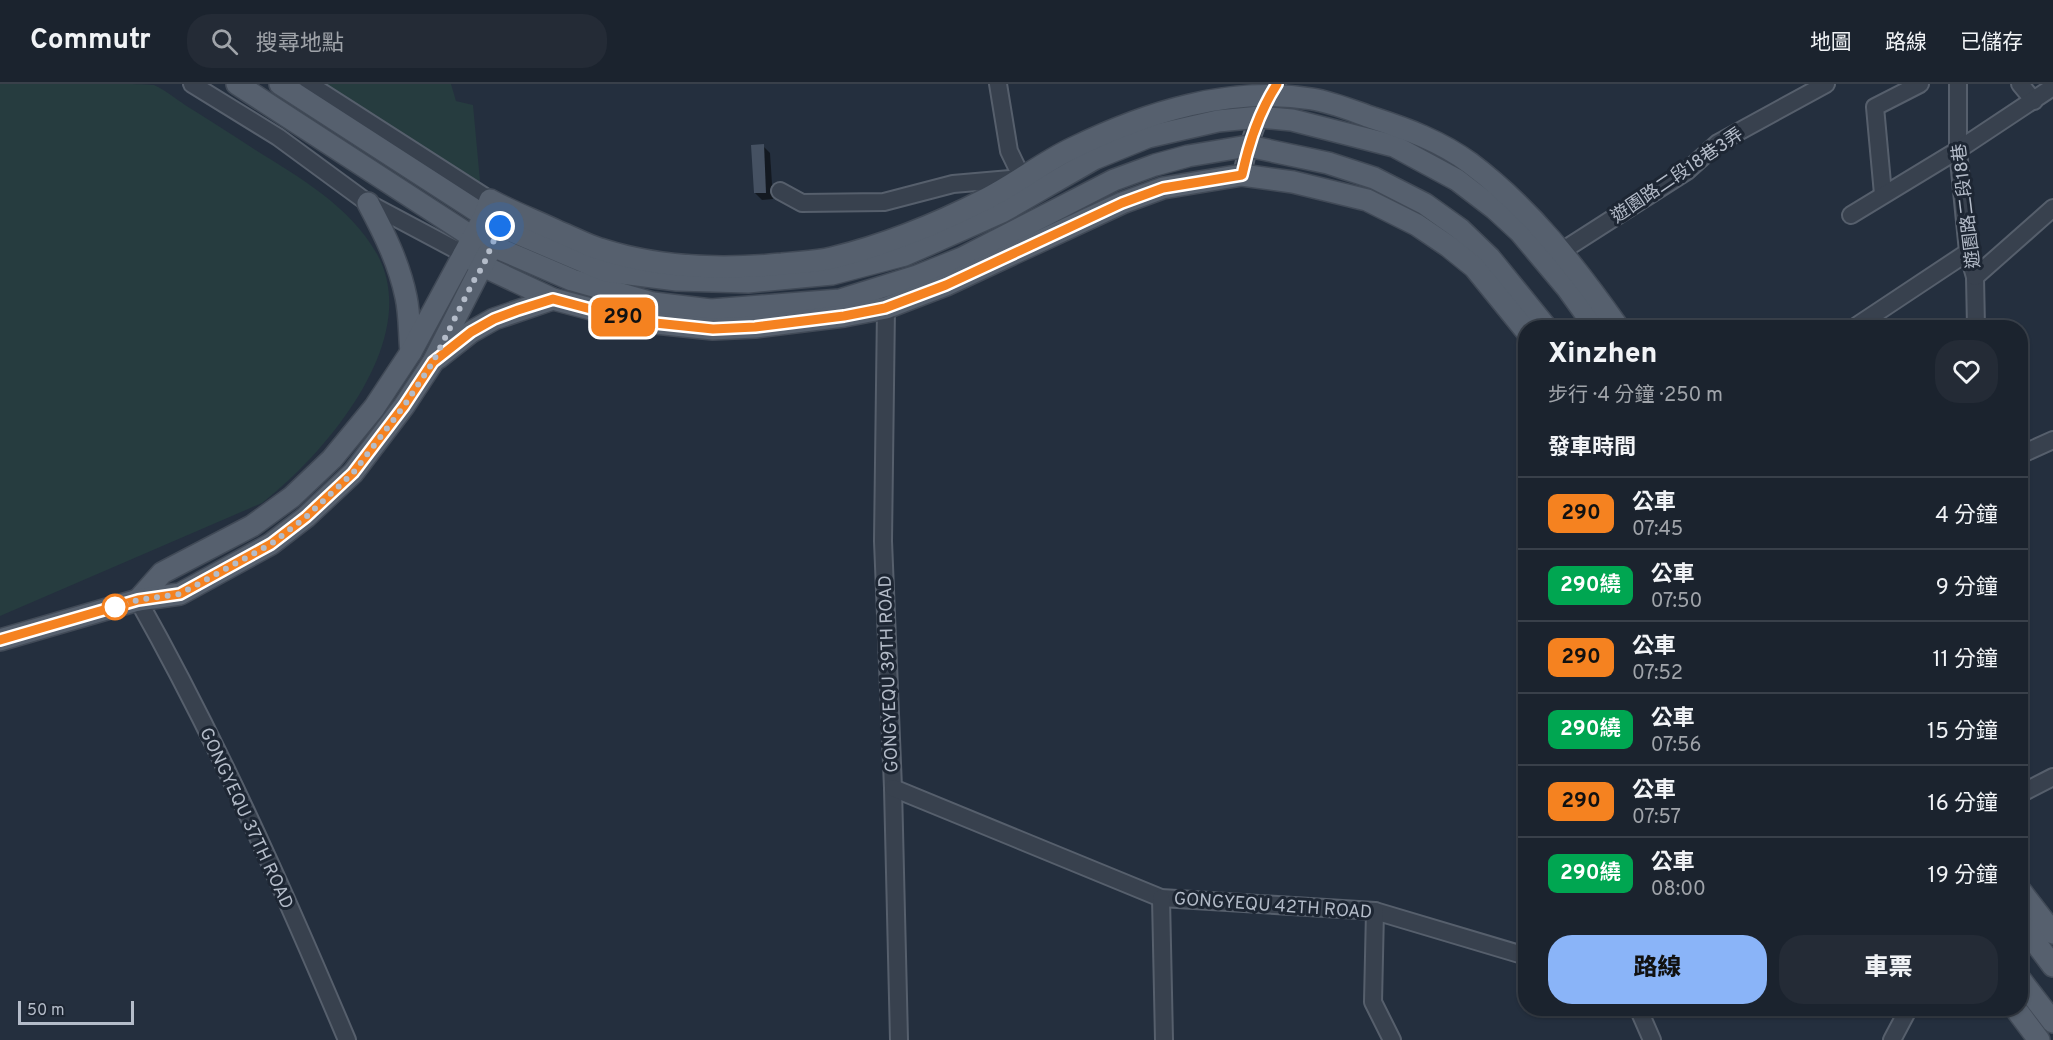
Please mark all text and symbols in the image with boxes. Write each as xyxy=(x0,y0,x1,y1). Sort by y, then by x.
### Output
search box xyxy=(187,14,607,68)
text: Commutr xyxy=(30,23,151,59)
icon: search xyxy=(208,25,241,58)
text: 地圖 xyxy=(1810,30,1852,57)
text: 路線 xyxy=(1885,30,1927,57)
text: 已儲存 xyxy=(1960,30,2023,57)
text: 搜尋地點 xyxy=(256,31,344,58)
street label: 遊園路二段18巷3弄 xyxy=(1607,123,1748,229)
street label: 遊園路二段18巷 xyxy=(1948,142,1987,270)
your location xyxy=(485,211,515,241)
line badge: 290 xyxy=(588,298,658,336)
text: 290 xyxy=(603,304,643,331)
text: Xinzhen xyxy=(1548,337,1657,373)
button: heart xyxy=(1935,340,1998,403)
text: 步行 · 4 分鐘 · 250 m xyxy=(1548,383,1723,409)
text: 發車時間 xyxy=(1548,435,1636,462)
text: 公車 xyxy=(1632,490,1676,517)
text: 290 xyxy=(1561,500,1601,527)
text: 4 分鐘 xyxy=(1935,503,1998,530)
text: 07:45 xyxy=(1632,517,1683,543)
text: 公車 xyxy=(1651,562,1695,589)
text: 290繞 xyxy=(1560,572,1621,599)
street label: GONGYEQU 39TH ROAD xyxy=(875,575,904,773)
text: 9 分鐘 xyxy=(1936,575,1998,602)
text: 07:50 xyxy=(1651,589,1702,615)
unlabelled marker xyxy=(102,594,128,620)
text: 公車 xyxy=(1632,634,1676,661)
text: 290 xyxy=(1561,644,1601,671)
text: 11 分鐘 xyxy=(1932,647,1998,674)
text: 07:52 xyxy=(1632,661,1683,687)
text: 公車 xyxy=(1651,706,1695,733)
text: 290繞 xyxy=(1560,716,1621,743)
text: 15 分鐘 xyxy=(1927,719,1998,746)
street label: GONGYEQU 37TH ROAD xyxy=(193,724,298,913)
text: 07:56 xyxy=(1651,733,1701,759)
text: 公車 xyxy=(1632,778,1676,805)
text: 290 xyxy=(1561,788,1601,815)
text: 16 分鐘 xyxy=(1927,791,1998,818)
text: 07:57 xyxy=(1632,805,1681,831)
text: 公車 xyxy=(1651,850,1695,877)
text: 290繞 xyxy=(1560,860,1621,887)
text: 19 分鐘 xyxy=(1927,863,1998,890)
text: 08:00 xyxy=(1651,877,1706,903)
street label: GONGYEQU 42TH ROAD xyxy=(1173,888,1373,925)
button: 路線 xyxy=(1548,935,1767,1004)
button: 車票 xyxy=(1779,935,1998,1004)
scale bar xyxy=(18,998,134,1026)
text: 50 m xyxy=(27,1001,65,1021)

